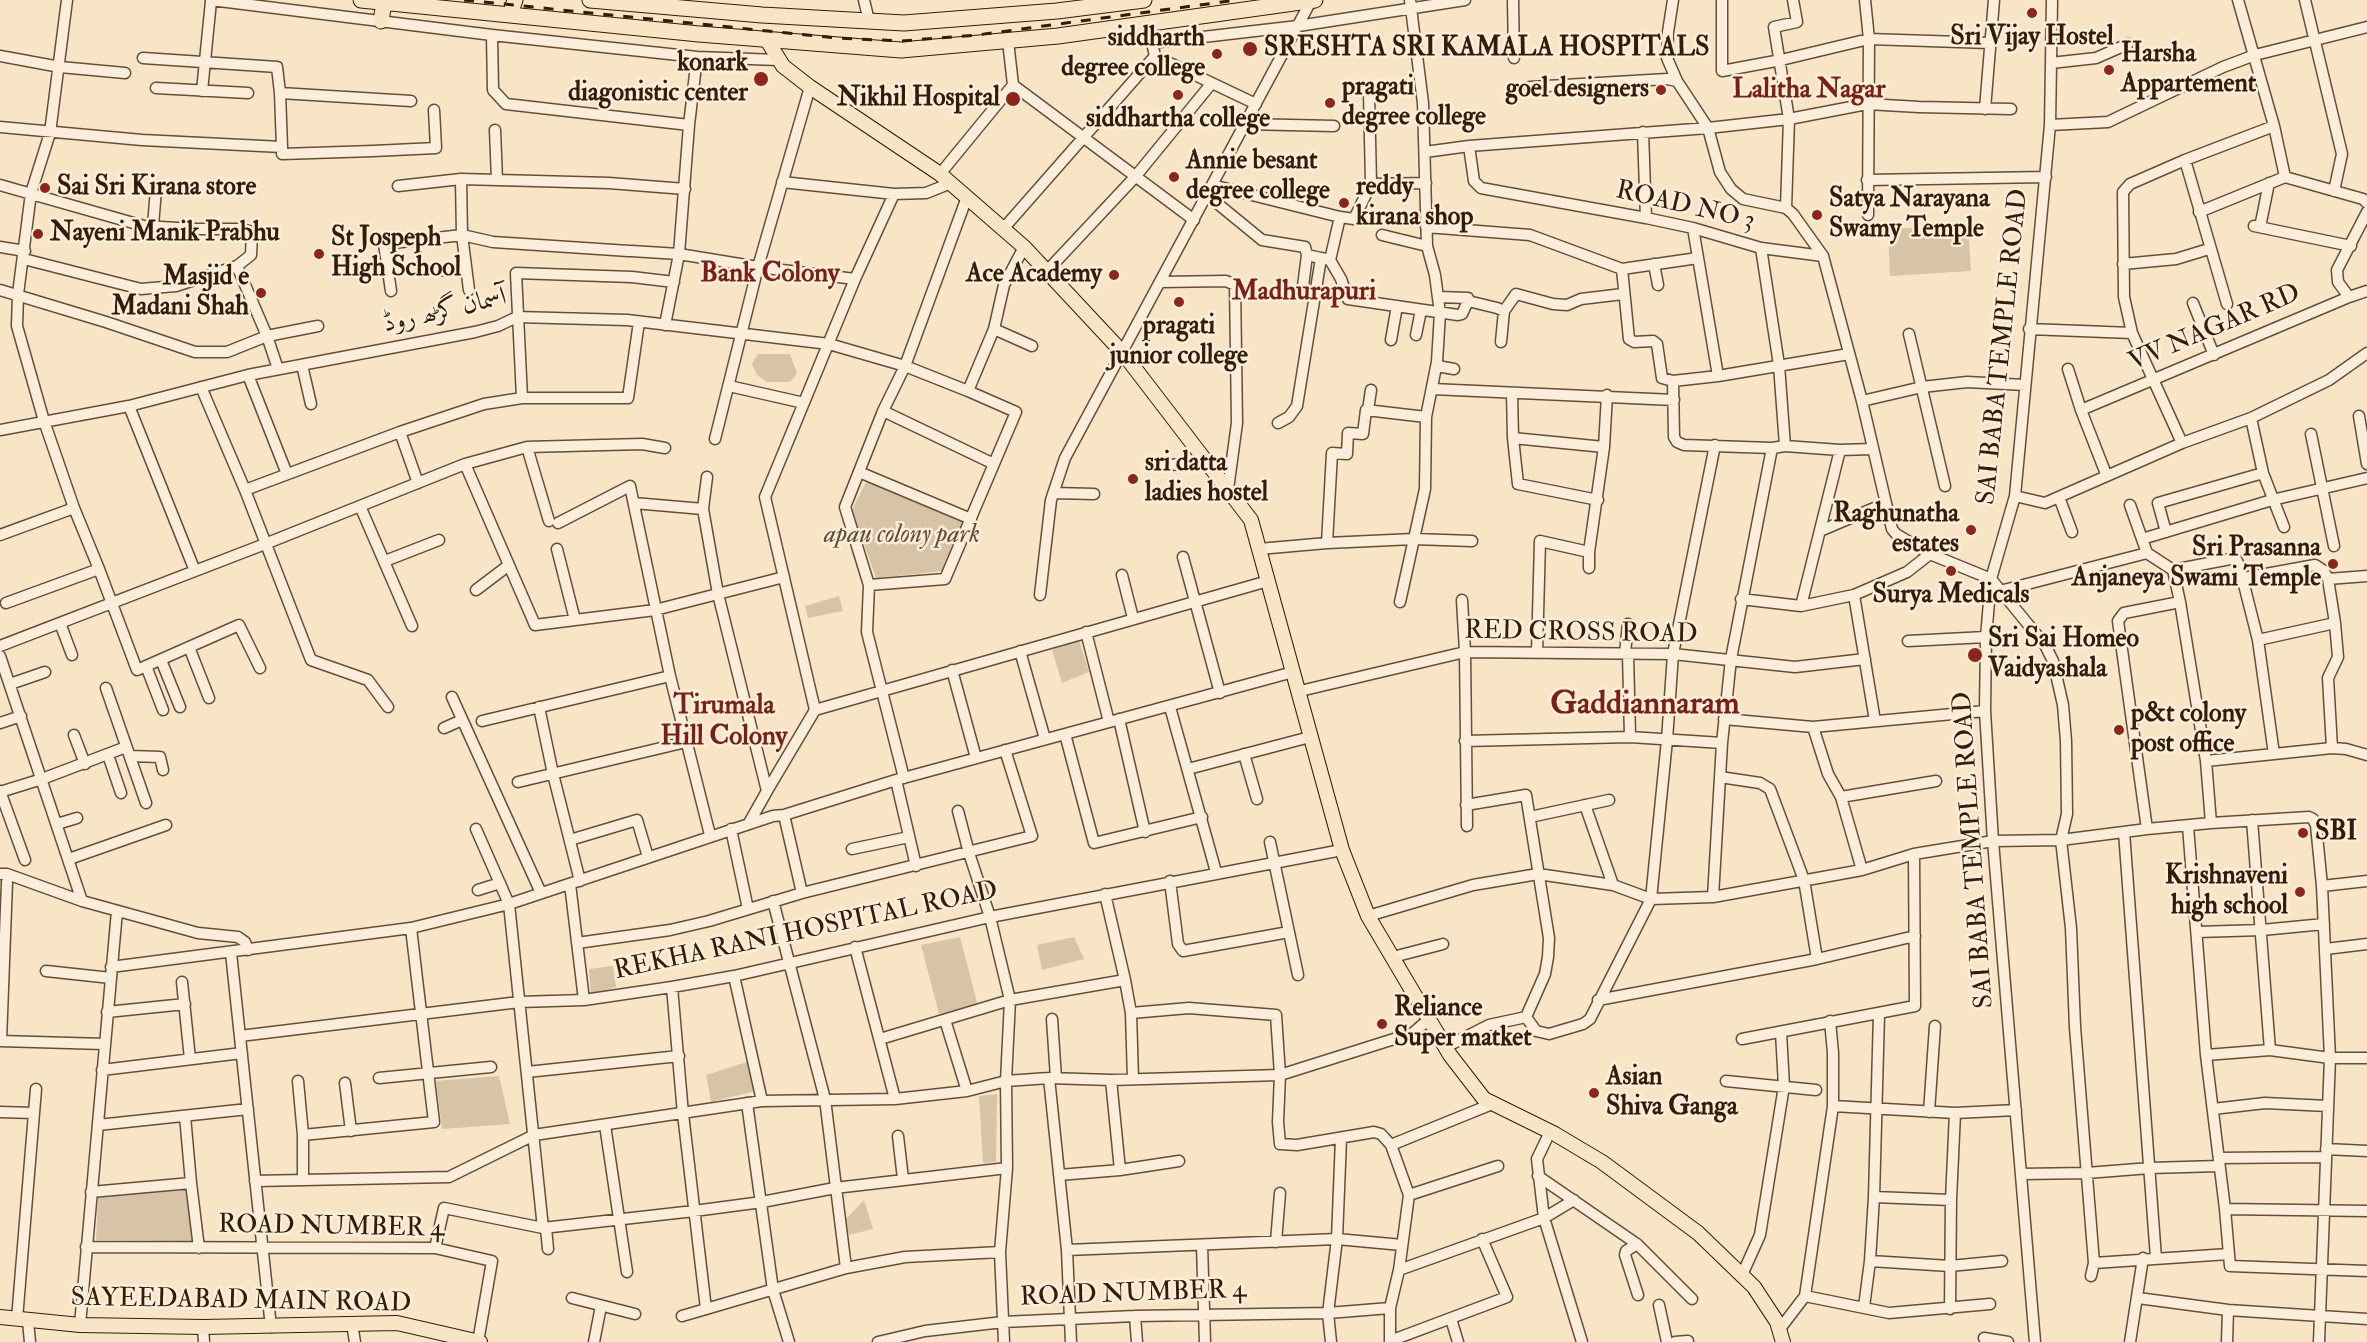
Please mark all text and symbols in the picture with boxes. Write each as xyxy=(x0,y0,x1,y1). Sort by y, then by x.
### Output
marker: Sri Vijay Hostel xyxy=(2025,6,2039,20)
place label: Sri Vijay Hostel xyxy=(1950,22,2114,54)
place label: siddharth degree college xyxy=(1061,23,1205,84)
place label: SRESHTA SRI KAMALA HOSPITALS xyxy=(1264,33,1710,65)
place label: Harsha Appartement xyxy=(2121,39,2256,100)
marker: SRESHTA SRI KAMALA HOSPITALS xyxy=(1241,40,1259,58)
marker: siddharth degree college xyxy=(1210,47,1224,61)
place label: konark diagonistic center xyxy=(568,48,748,110)
marker: Harsha Appartement xyxy=(2102,63,2116,77)
marker: konark diagonistic center xyxy=(752,70,770,88)
place label: pragati degree college xyxy=(1342,72,1486,134)
place label: goel designers xyxy=(1506,74,1649,106)
district label: Lalitha Nagar xyxy=(1732,75,1886,107)
place label: Nikhil Hospital xyxy=(837,83,1000,115)
marker: goel designers xyxy=(1654,83,1668,97)
marker: siddhartha college xyxy=(1171,88,1185,102)
marker: Nikhil Hospital xyxy=(1004,90,1022,108)
marker: pragati degree college xyxy=(1323,96,1337,110)
place label: siddhartha college xyxy=(1086,104,1270,136)
place label: Annie besant degree college xyxy=(1186,146,1330,207)
marker: Annie besant degree college xyxy=(1167,170,1181,184)
place label: Sai Sri Kirana store xyxy=(57,172,256,204)
place label: reddy kirana shop xyxy=(1356,172,1473,234)
street label: ROAD NO 3 xyxy=(1612,176,1758,238)
marker: Sai Sri Kirana store xyxy=(38,181,52,195)
place label: Satya Narayana Swamy Temple xyxy=(1829,184,1990,246)
street label: SAI BABA TEMPLE ROAD xyxy=(1972,187,2036,507)
marker: reddy kirana shop xyxy=(1337,196,1351,210)
marker: Satya Narayana Swamy Temple xyxy=(1810,208,1824,222)
place label: Nayeni Manik Prabhu xyxy=(50,218,280,250)
place label: St Jospeph High School xyxy=(331,223,461,284)
marker: Nayeni Manik Prabhu xyxy=(31,227,45,241)
marker: St Jospeph High School xyxy=(312,247,326,261)
district label: Bank Colony xyxy=(700,259,840,291)
place label: Ace Academy xyxy=(966,259,1102,291)
place label: Masjid e Madani Shah xyxy=(112,262,249,324)
marker: Ace Academy xyxy=(1107,268,1121,282)
district label: Madhurapuri xyxy=(1232,277,1376,309)
street label: VV NAGAR RD xyxy=(2125,279,2305,379)
street label: آسمان گڑھ روڈ xyxy=(380,283,510,341)
marker: Masjid e Madani Shah xyxy=(254,286,268,300)
marker: pragati junior college xyxy=(1172,295,1186,309)
place label: pragati junior college xyxy=(1110,311,1248,372)
place label: sri datta ladies hostel xyxy=(1145,448,1268,509)
marker: sri datta ladies hostel xyxy=(1126,472,1140,486)
place label: Raghunatha estates xyxy=(1833,499,1959,560)
park label: apau colony park xyxy=(824,520,980,552)
marker: Raghunatha estates xyxy=(1964,523,1978,537)
place label: Sri Prasanna Anjaneya Swami Temple xyxy=(2072,533,2321,594)
marker: Sri Prasanna Anjaneya Swami Temple xyxy=(2326,557,2340,571)
marker: Surya Medicals xyxy=(1944,564,1958,578)
place label: Surya Medicals xyxy=(1873,580,2029,612)
street label: RED CROSS ROAD xyxy=(1464,616,1698,652)
place label: Sri Sai Homeo Vaidyashala xyxy=(1988,624,2139,686)
marker: Sri Sai Homeo Vaidyashala xyxy=(1966,646,1984,664)
district label: Gaddiannaram xyxy=(1550,687,1740,725)
district label: Tirumala Hill Colony xyxy=(661,691,787,754)
street label: SAI BABA TEMPLE ROAD xyxy=(1948,691,2002,1009)
place label: p&t colony post office xyxy=(2131,699,2246,760)
marker: p&t colony post office xyxy=(2112,723,2126,737)
place label: SBI xyxy=(2315,817,2357,849)
marker: SBI xyxy=(2296,826,2310,840)
place label: Krishnaveni high school xyxy=(2165,861,2288,922)
street label: REKHA RANI HOSPITAL ROAD xyxy=(611,876,1001,988)
marker: Krishnaveni high school xyxy=(2293,885,2307,899)
place label: Reliance Super matket xyxy=(1394,993,1532,1054)
marker: Reliance Super matket xyxy=(1375,1017,1389,1031)
place label: Asian Shiva Ganga xyxy=(1606,1062,1738,1124)
marker: Asian Shiva Ganga xyxy=(1587,1086,1601,1100)
street label: ROAD NUMBER 4 xyxy=(218,1210,444,1246)
street label: ROAD NUMBER 4 xyxy=(1020,1275,1246,1315)
street label: SAYEEDABAD MAIN ROAD xyxy=(70,1283,412,1321)

